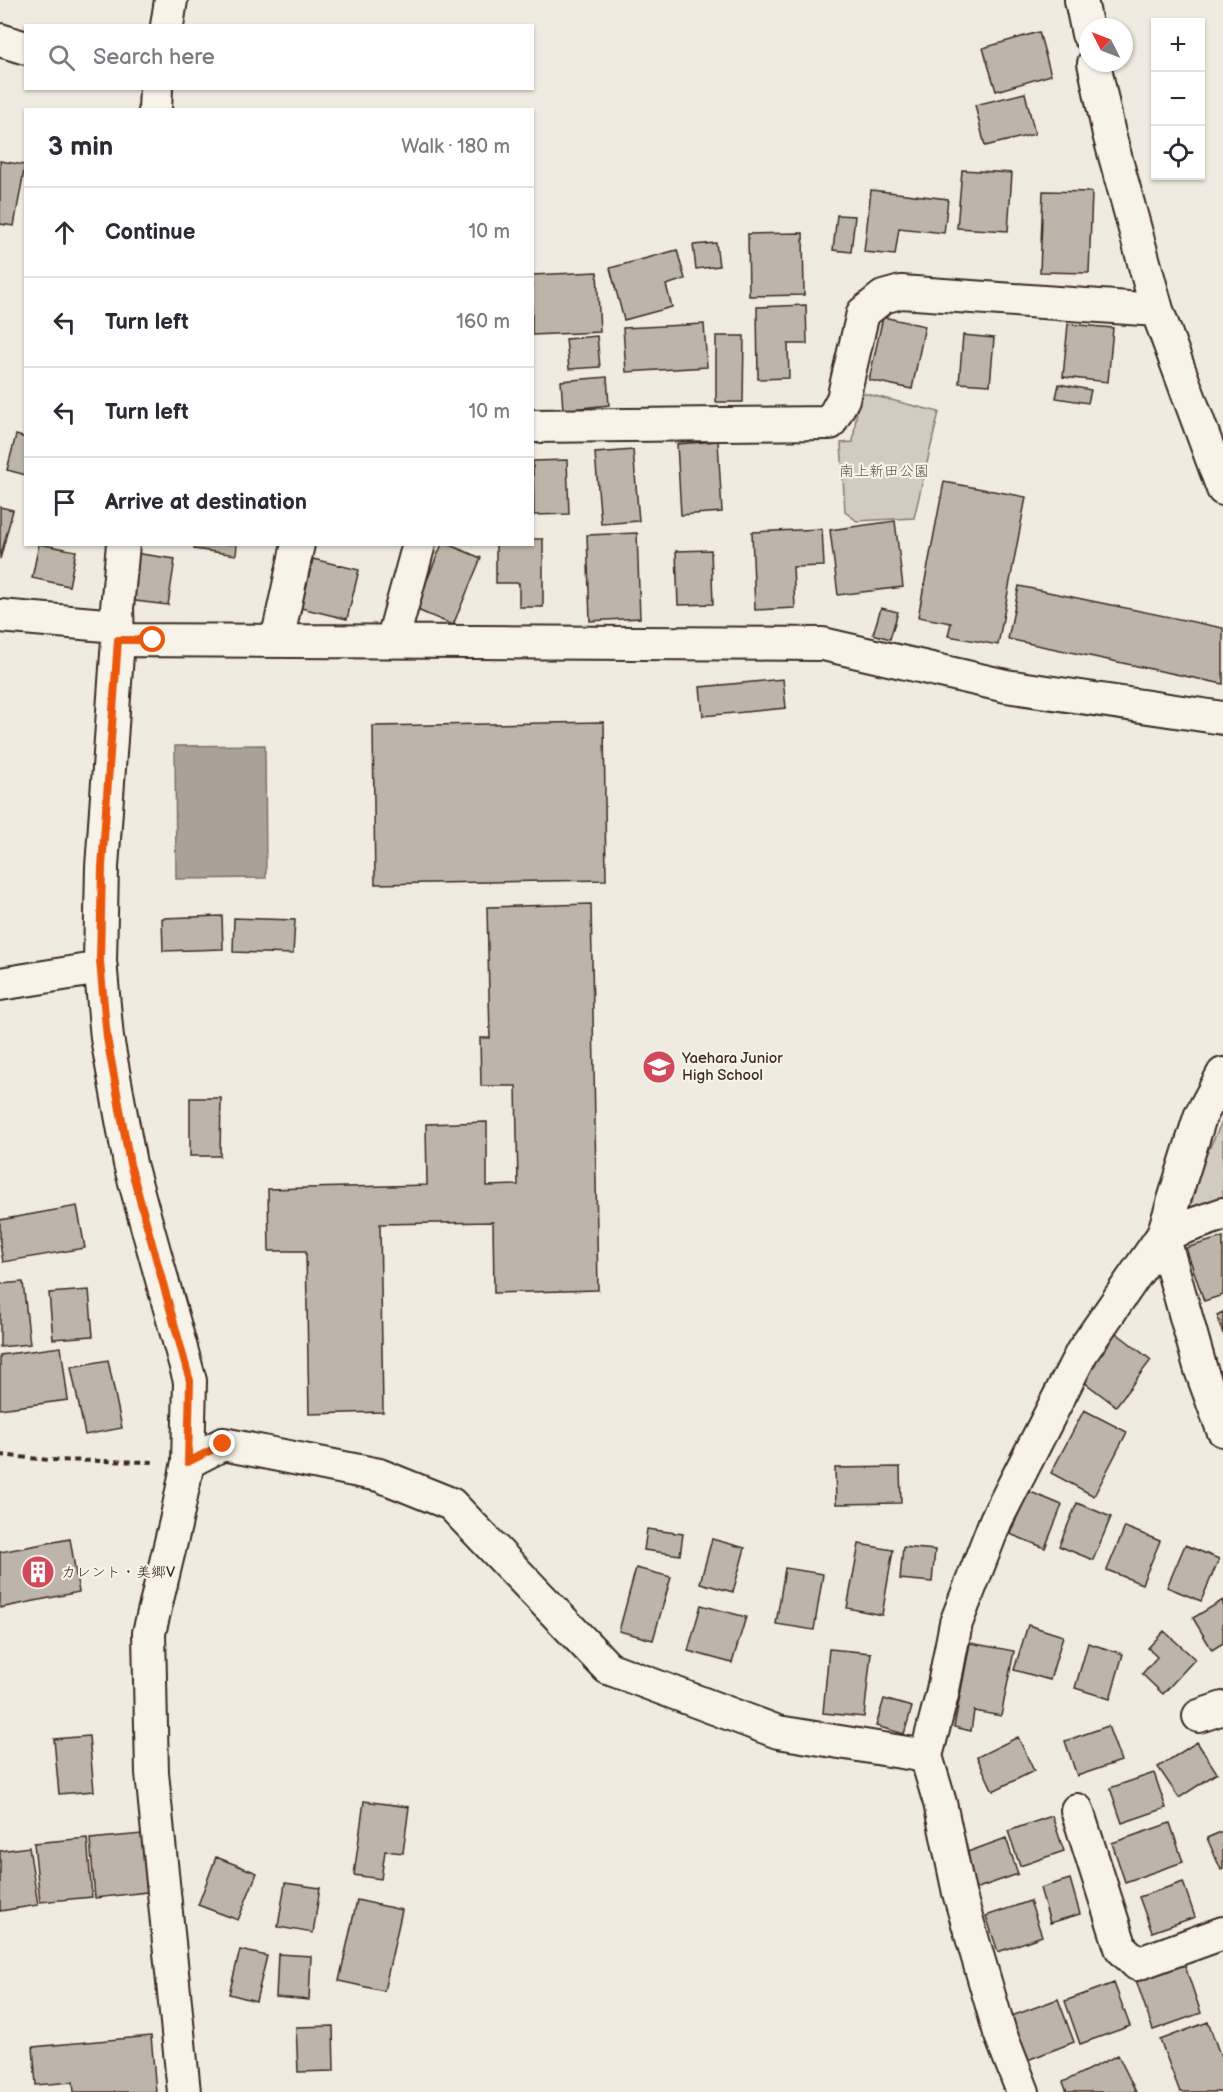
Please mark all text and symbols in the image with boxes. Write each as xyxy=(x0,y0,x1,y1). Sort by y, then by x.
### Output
north arrow xyxy=(1079,18,1133,72)
map controls xyxy=(1151,18,1205,180)
button: + xyxy=(1151,18,1205,72)
search box xyxy=(24,24,534,90)
icon: search xyxy=(45,41,78,74)
text: Search here xyxy=(93,44,215,71)
button: − xyxy=(1151,72,1205,126)
button: locate xyxy=(1151,126,1205,180)
text: 3 min xyxy=(48,132,113,163)
text: Walk · 180 m xyxy=(401,135,510,159)
icon: ahead xyxy=(48,216,81,249)
text: Continue xyxy=(105,219,195,246)
text: 10 m xyxy=(469,220,510,244)
icon: left xyxy=(48,306,81,339)
text: Turn left xyxy=(105,309,189,336)
text: 160 m xyxy=(456,310,510,334)
icon: left xyxy=(48,396,81,429)
text: Turn left xyxy=(105,399,189,426)
text: 10 m xyxy=(469,400,510,424)
park label: 南上新田公園 xyxy=(839,462,929,481)
icon: arrive xyxy=(48,486,81,519)
text: Arrive at destination xyxy=(105,489,307,516)
route start xyxy=(139,626,165,652)
school or university icon: Yaehara Junior High School xyxy=(641,1049,677,1085)
place label: Yaehara Junior High School xyxy=(681,1049,783,1085)
route end xyxy=(209,1430,235,1456)
building icon: カレント・美郷V xyxy=(20,1554,56,1590)
place label: カレント・美郷V xyxy=(61,1563,176,1582)

